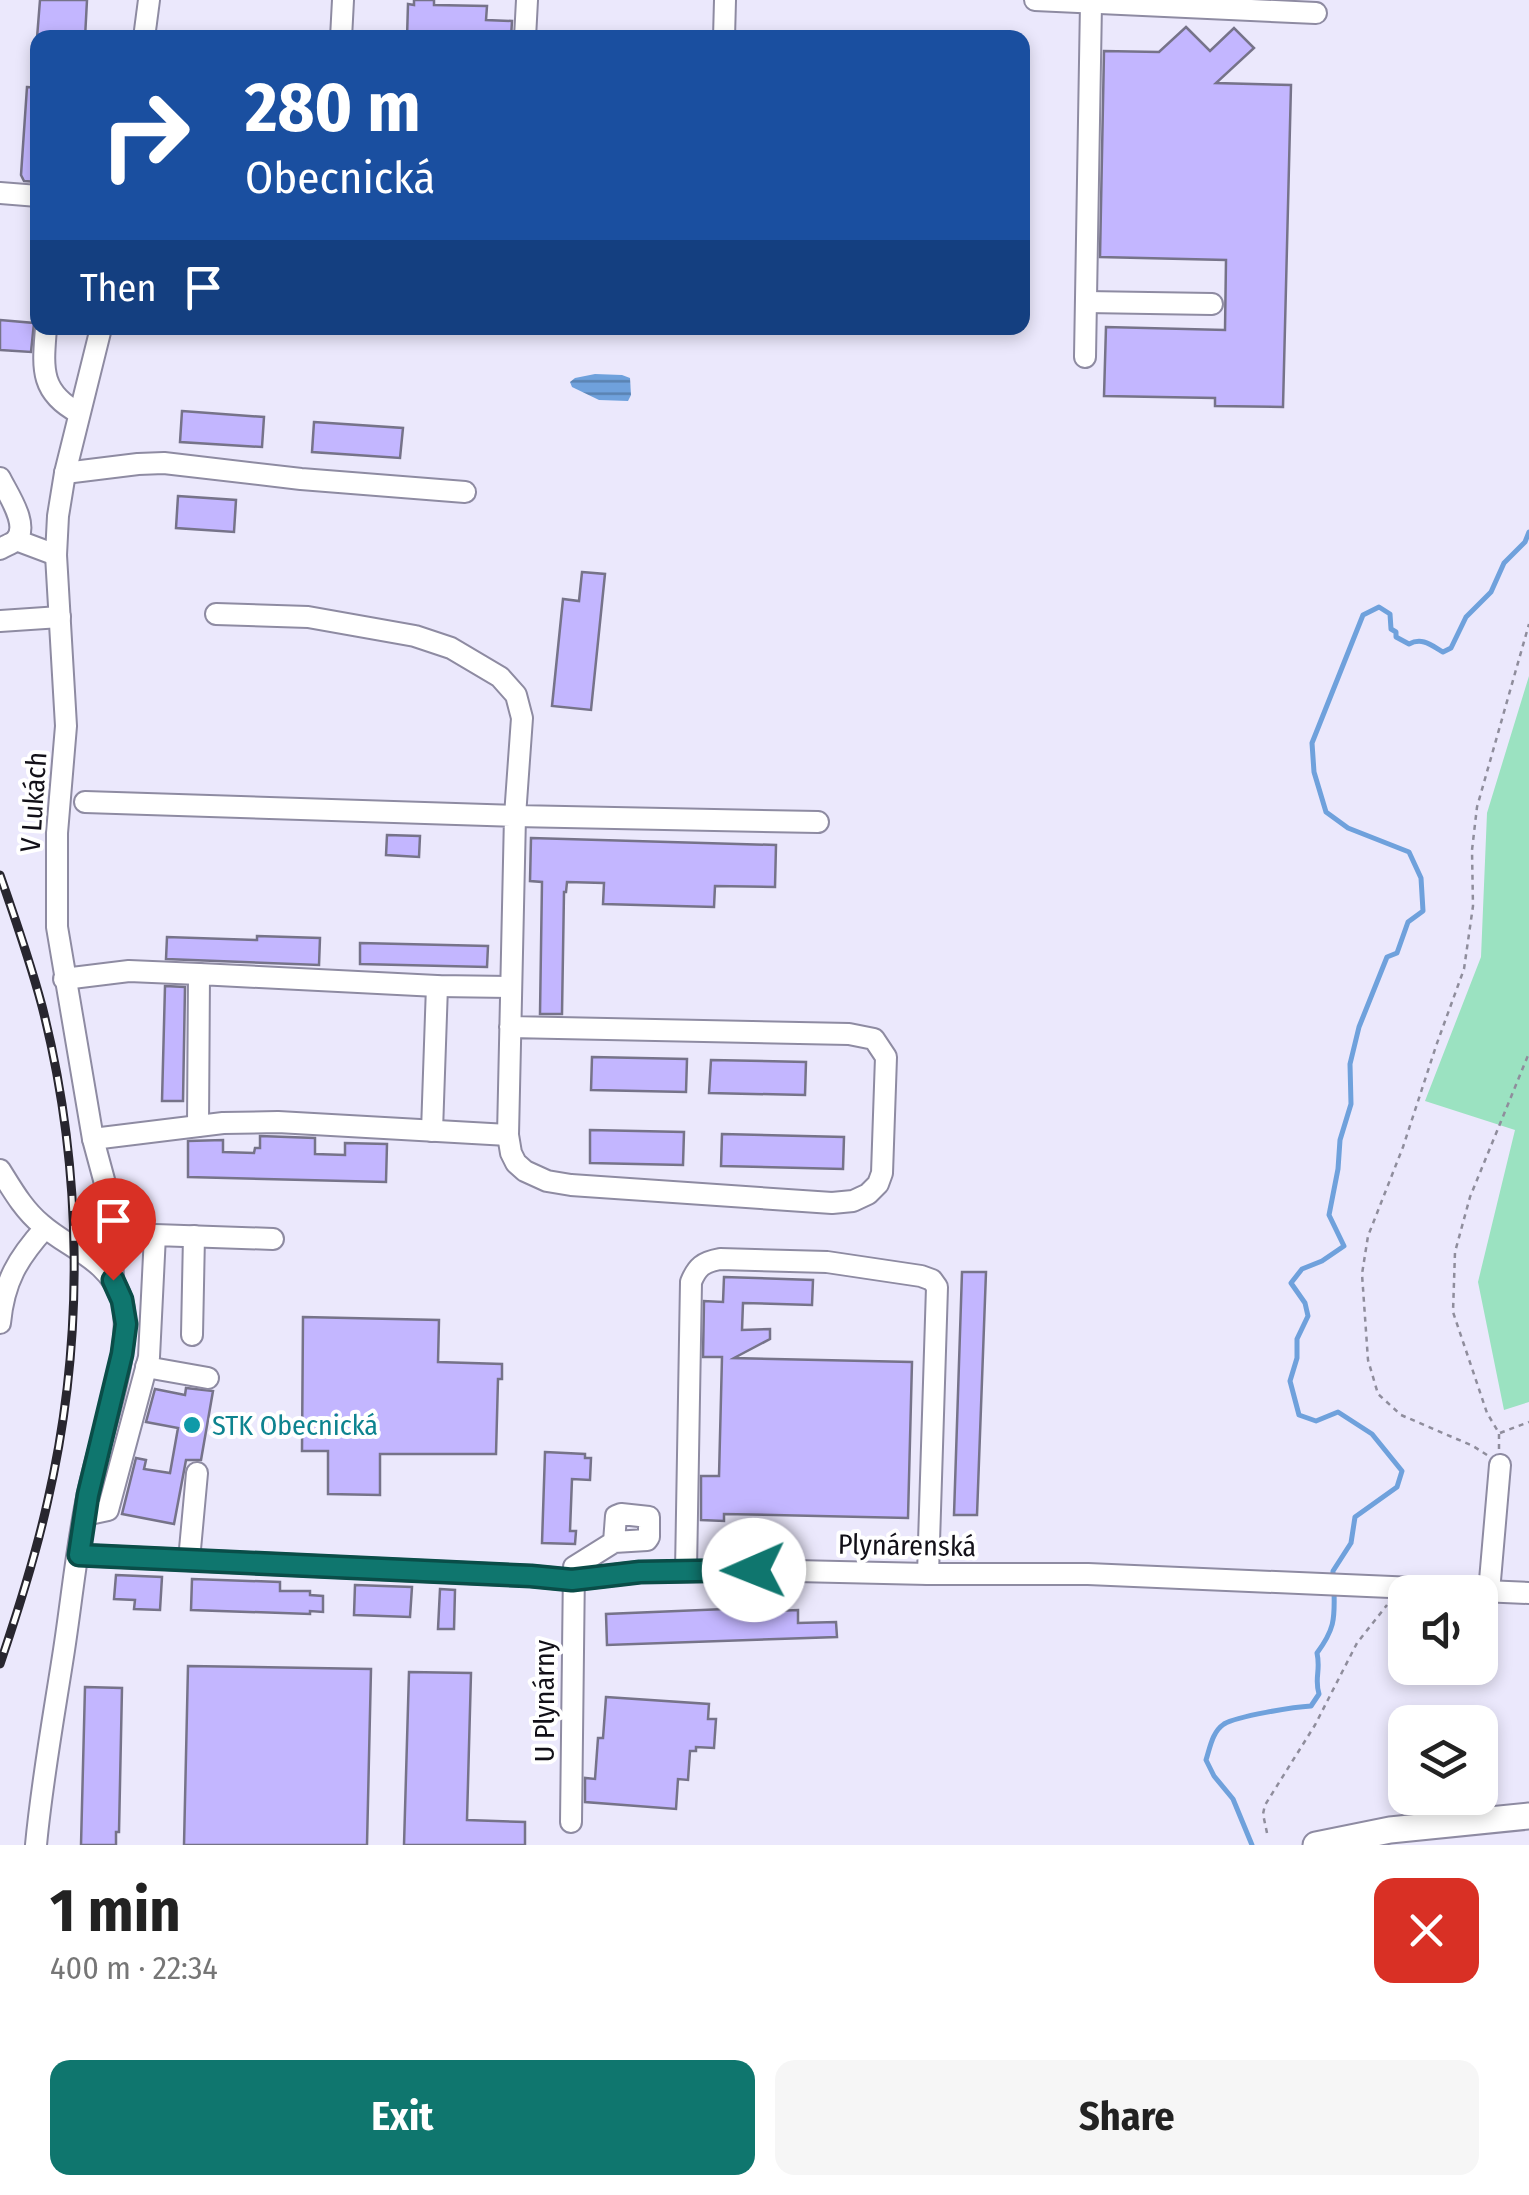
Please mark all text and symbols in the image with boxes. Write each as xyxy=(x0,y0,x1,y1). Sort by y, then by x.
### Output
text: 280 m xyxy=(245,66,421,150)
icon: right xyxy=(80,70,210,200)
text: Obecnická xyxy=(245,151,435,205)
icon: arrive xyxy=(176,260,231,315)
text: Then xyxy=(80,265,156,311)
street label: V Lukách xyxy=(14,751,53,853)
pin xyxy=(71,1178,156,1281)
icon: arrive xyxy=(86,1193,141,1248)
place label: STK Obecnická xyxy=(212,1409,378,1442)
marker: STK Obecnická xyxy=(181,1414,203,1436)
position arrow xyxy=(702,1518,806,1622)
street label: Plynárenská xyxy=(838,1528,976,1563)
map controls xyxy=(1388,1575,1498,1815)
button: sound xyxy=(1388,1575,1498,1685)
street label: U Plynárny xyxy=(528,1639,561,1762)
button: layers xyxy=(1388,1705,1498,1815)
text: 1 min xyxy=(50,1875,181,1947)
button: close xyxy=(1374,1878,1479,1983)
text: 400 m · 22:34 xyxy=(50,1949,218,1987)
button: Exit xyxy=(50,2060,755,2175)
button: Share xyxy=(775,2060,1479,2175)

